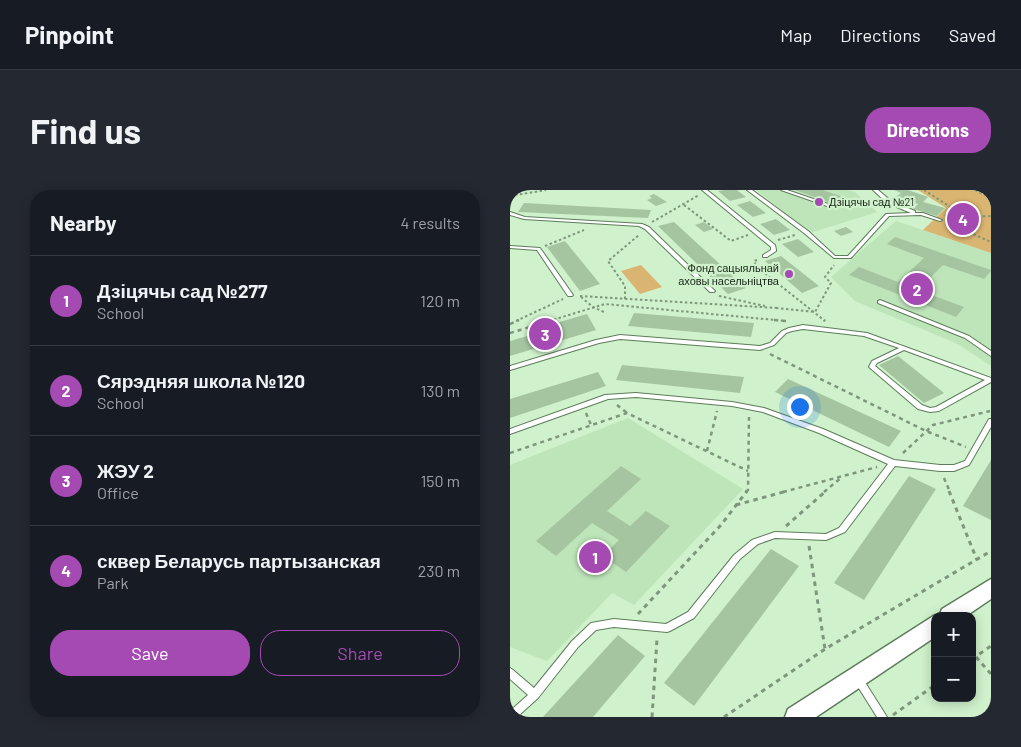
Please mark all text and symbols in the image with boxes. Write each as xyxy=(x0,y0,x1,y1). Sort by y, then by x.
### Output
text: Pinpoint xyxy=(25,20,114,49)
text: Map xyxy=(780,24,812,46)
text: Directions xyxy=(840,24,921,46)
text: Saved xyxy=(949,24,996,46)
button: Directions xyxy=(865,107,991,153)
text: Find us xyxy=(30,109,141,151)
place label: Дзіцячы сад №21 xyxy=(829,195,914,208)
marker: Дзіцячы сад №21 xyxy=(813,196,825,208)
pin: 4 xyxy=(947,200,979,238)
text: Nearby xyxy=(50,210,116,235)
text: 4 results xyxy=(400,213,460,232)
place label: Фонд сацыяльнай аховы насельніцтва xyxy=(678,261,780,287)
marker: Фонд сацыяльнай аховы насельніцтва xyxy=(783,268,795,280)
pin: 2 xyxy=(901,270,933,308)
text: Дзіцячы сад №277 xyxy=(97,279,267,302)
text: 1 xyxy=(63,291,69,310)
text: 120 m xyxy=(420,291,460,310)
text: School xyxy=(97,303,144,322)
pin: 3 xyxy=(529,315,561,353)
text: Сярэдняя школа №120 xyxy=(97,369,305,392)
text: 2 xyxy=(62,381,70,400)
text: 130 m xyxy=(421,381,460,400)
text: School xyxy=(97,393,144,412)
your location xyxy=(787,394,813,420)
text: ЖЭУ 2 xyxy=(97,459,154,482)
text: 3 xyxy=(62,471,70,490)
text: 150 m xyxy=(421,471,460,490)
text: Office xyxy=(97,483,139,502)
pin: 1 xyxy=(579,538,611,576)
text: сквер Беларусь партызанская xyxy=(97,549,381,572)
text: 4 xyxy=(61,561,71,580)
text: 230 m xyxy=(418,561,460,580)
text: Park xyxy=(97,573,128,592)
map controls xyxy=(931,612,976,702)
button: + xyxy=(931,612,976,657)
button: Save xyxy=(50,630,250,676)
button: Share xyxy=(260,630,460,676)
button: − xyxy=(931,657,976,702)

